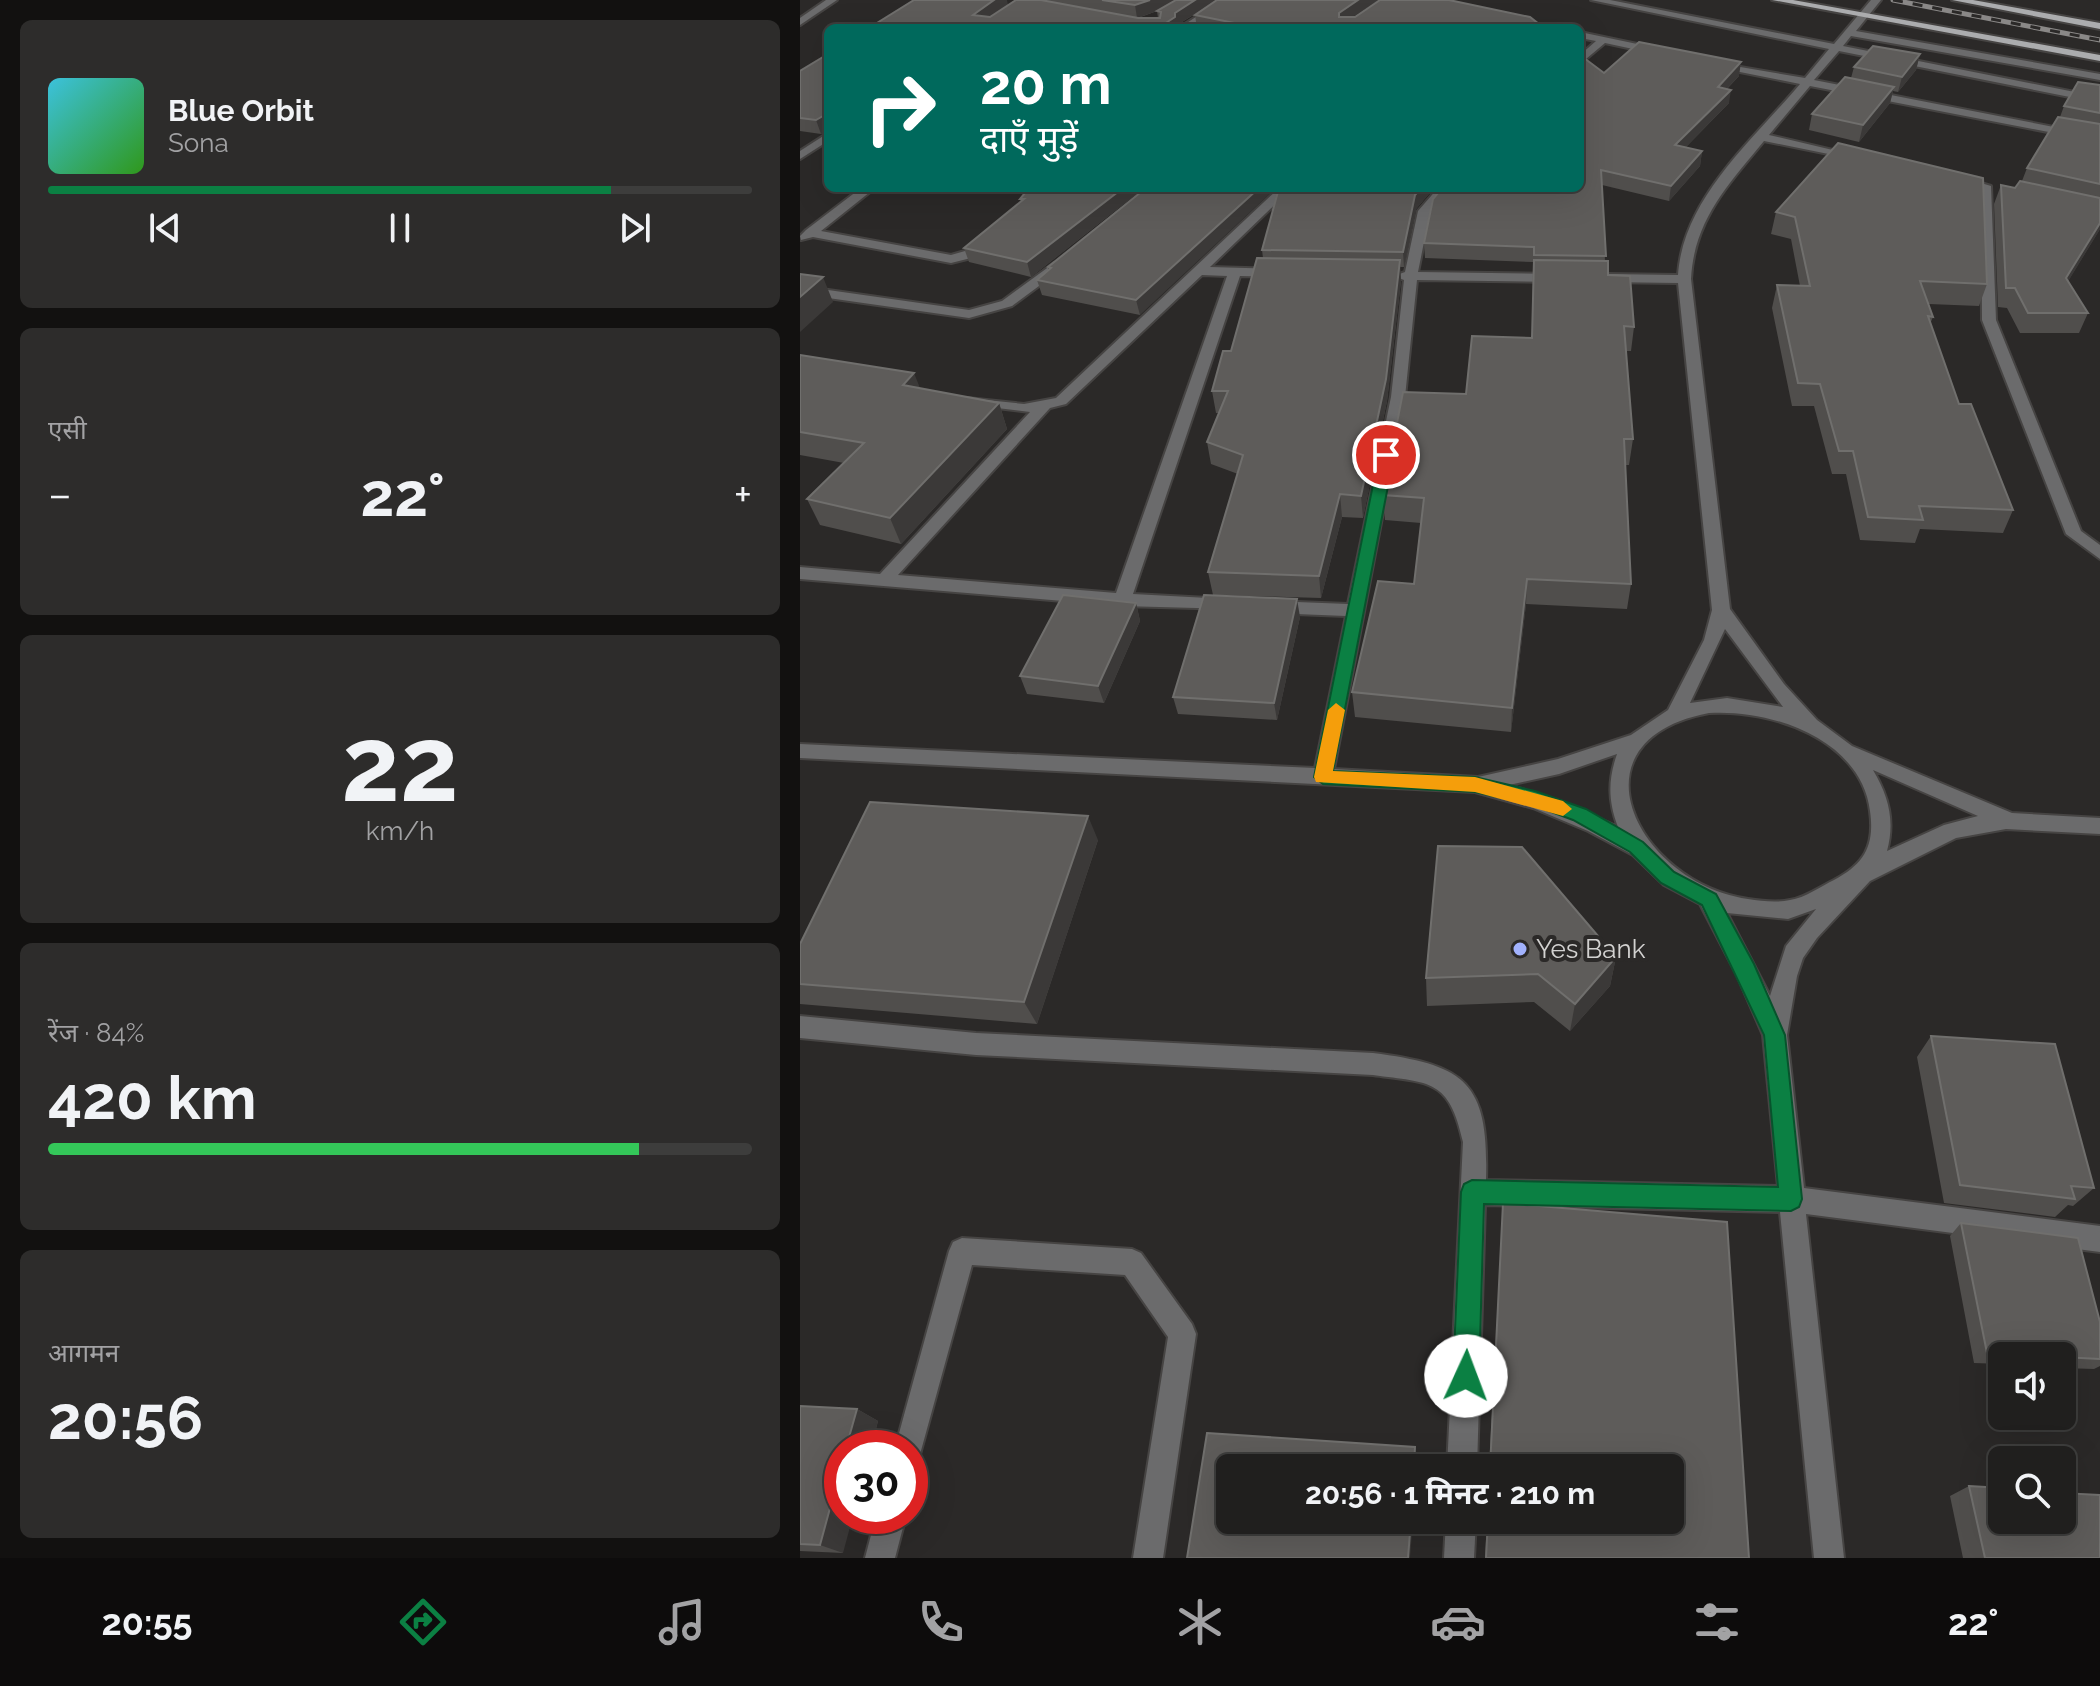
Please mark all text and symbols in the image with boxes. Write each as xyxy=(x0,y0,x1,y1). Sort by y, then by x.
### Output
text: 20 m xyxy=(980,51,1112,117)
icon: right xyxy=(848,56,952,160)
text: Blue Orbit xyxy=(168,93,314,128)
text: दाएँ मुड़ें xyxy=(980,118,1078,160)
text: Sona xyxy=(168,128,229,158)
icon: previous xyxy=(143,206,187,250)
icon: pause xyxy=(378,206,422,250)
icon: next xyxy=(613,206,657,250)
text: एसी xyxy=(48,415,87,445)
pin xyxy=(1352,421,1420,489)
icon: arrive xyxy=(1364,433,1408,477)
text: 22° xyxy=(361,460,445,530)
text: − xyxy=(48,469,72,520)
text: + xyxy=(734,469,752,520)
text: 22 xyxy=(341,703,459,825)
text: km/h xyxy=(366,816,434,846)
place label: Yes Bank xyxy=(1536,934,1646,964)
marker: Yes Bank xyxy=(1511,940,1529,958)
text: रेंज · 84% xyxy=(48,1018,144,1048)
text: 420 km xyxy=(48,1063,257,1133)
position arrow xyxy=(1424,1334,1508,1418)
text: आगमन xyxy=(48,1338,119,1368)
map controls xyxy=(1988,1342,2076,1534)
button: sound xyxy=(1988,1342,2076,1430)
text: 20:56 xyxy=(48,1383,203,1453)
speed limit sign: 30 xyxy=(824,1430,928,1534)
button: search xyxy=(1988,1446,2076,1534)
text: 20:56 · 1 मिनट · 210 m xyxy=(1305,1476,1595,1511)
icon: directions xyxy=(395,1594,451,1650)
icon: music xyxy=(654,1594,710,1650)
icon: phone xyxy=(913,1594,969,1650)
icon: climate xyxy=(1172,1594,1228,1650)
icon: car xyxy=(1430,1594,1486,1650)
icon: filters xyxy=(1689,1594,1745,1650)
text: 20:55 xyxy=(101,1601,193,1643)
text: 22° xyxy=(1948,1601,1999,1643)

